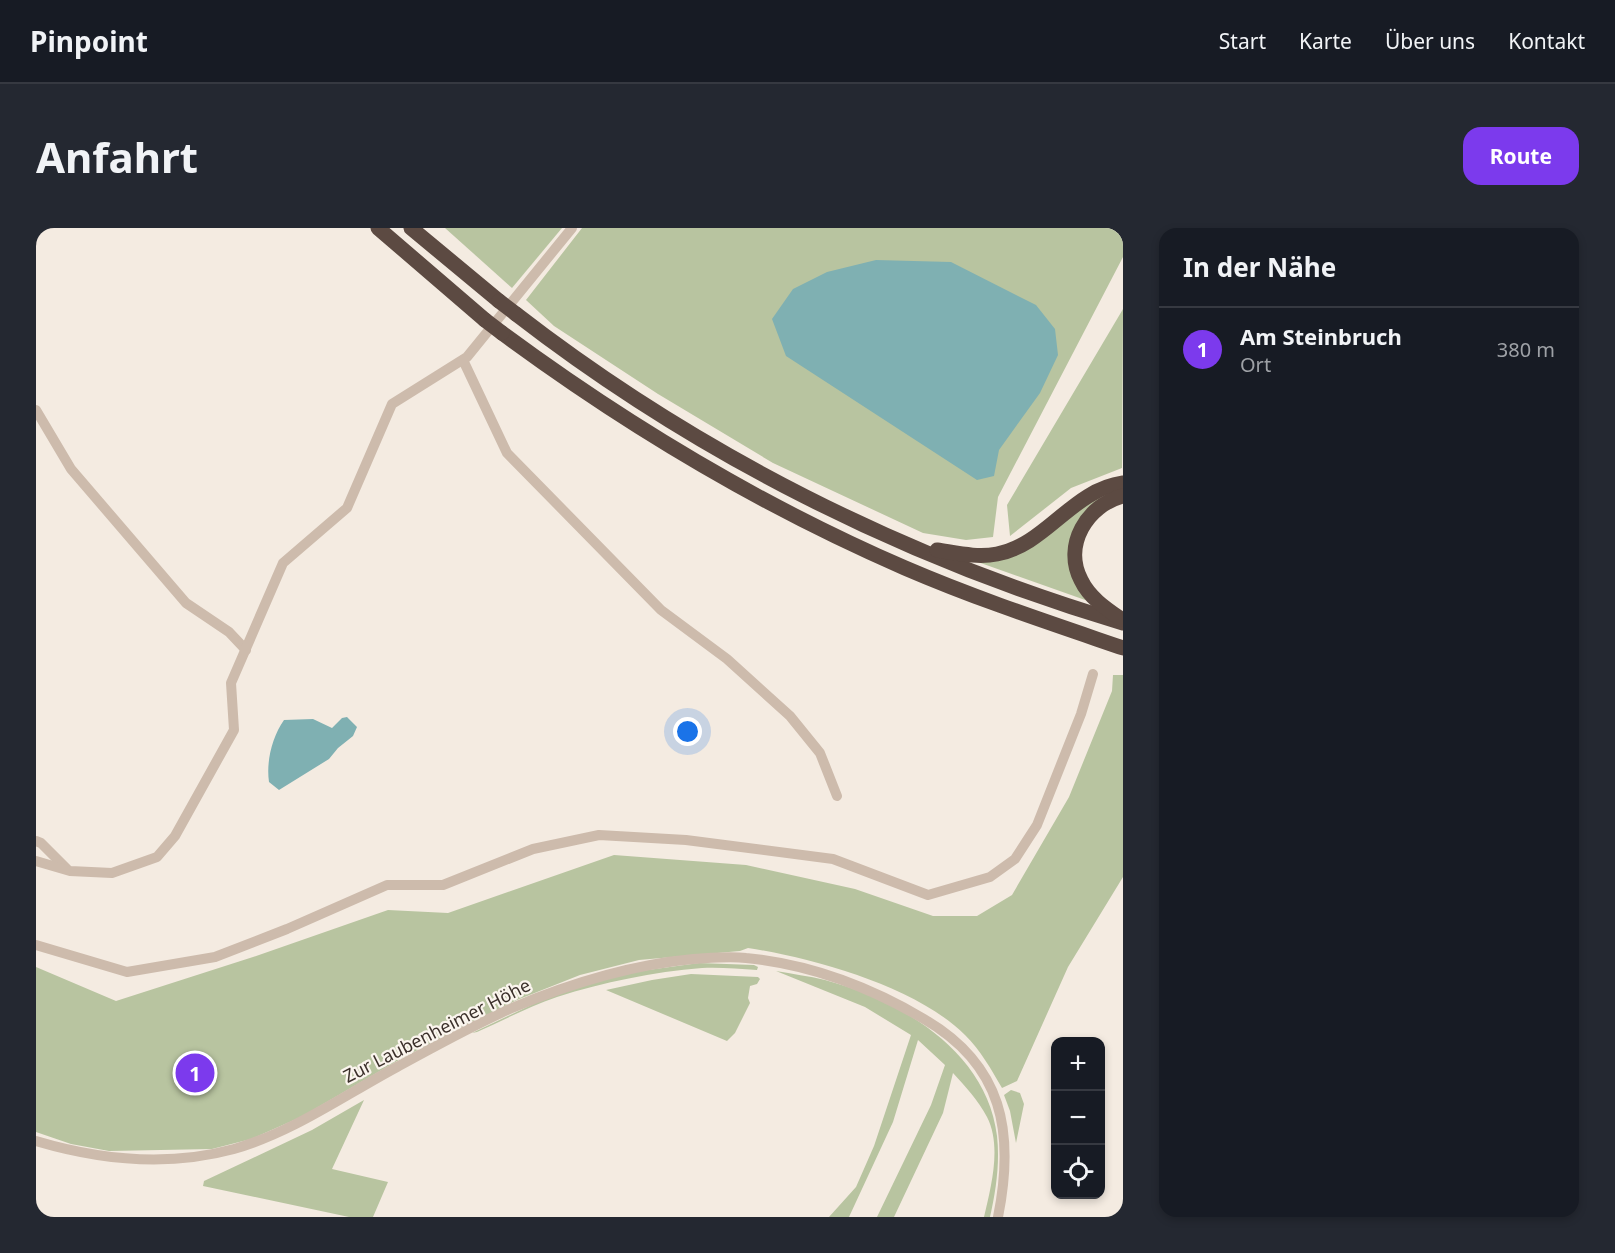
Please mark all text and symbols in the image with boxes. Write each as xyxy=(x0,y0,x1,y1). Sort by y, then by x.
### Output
text: Pinpoint xyxy=(30,22,148,60)
text: Start xyxy=(1219,27,1266,55)
text: Karte xyxy=(1299,27,1352,55)
text: Über uns xyxy=(1385,27,1475,55)
text: Kontakt xyxy=(1508,27,1585,55)
button: Route xyxy=(1463,127,1579,185)
text: Anfahrt xyxy=(36,128,198,185)
text: In der Nähe xyxy=(1183,249,1336,285)
text: Am Steinbruch xyxy=(1240,321,1402,351)
text: 1 xyxy=(1197,336,1208,363)
text: 380 m xyxy=(1497,336,1555,363)
text: Ort xyxy=(1240,351,1271,378)
your location xyxy=(673,717,702,746)
street label: Zur Laubenheimer Höhe xyxy=(339,972,534,1088)
map controls xyxy=(1051,1037,1105,1199)
button: + xyxy=(1051,1037,1105,1091)
pin: 1 xyxy=(176,1050,214,1096)
button: − xyxy=(1051,1091,1105,1145)
button: locate xyxy=(1051,1145,1105,1199)

